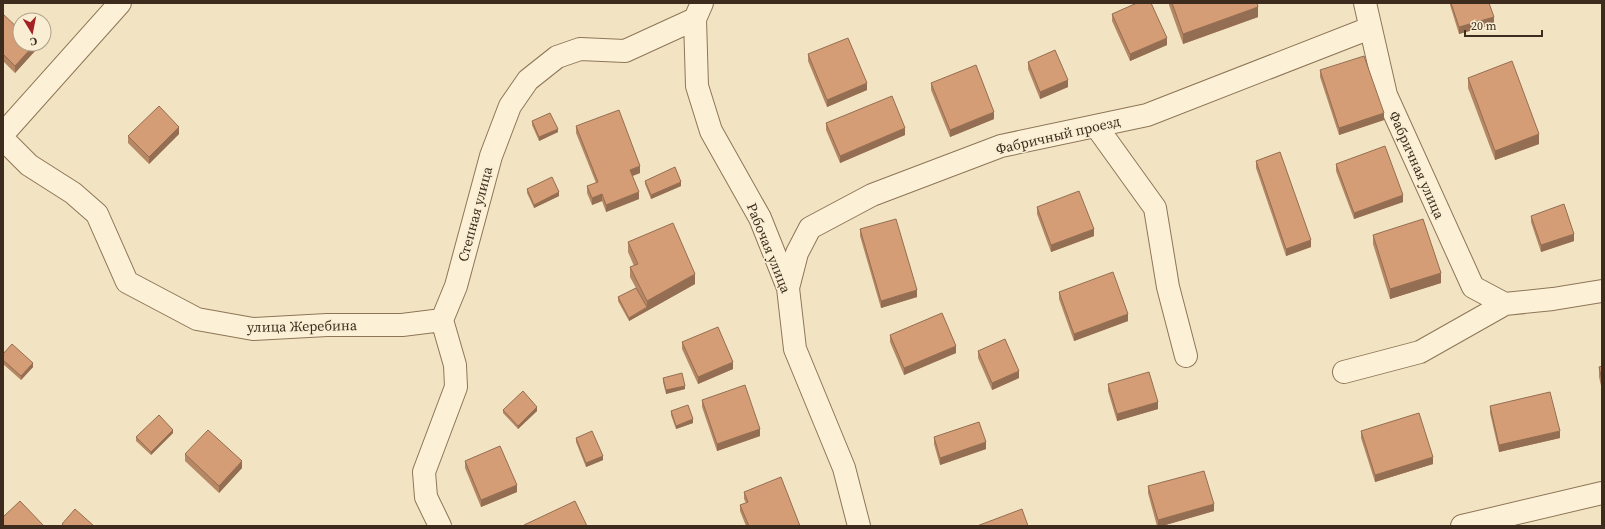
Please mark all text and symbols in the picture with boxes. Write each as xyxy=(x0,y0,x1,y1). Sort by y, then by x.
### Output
north arrow xyxy=(12,12,52,52)
scale bar xyxy=(1465,12,1542,38)
text: 20 m xyxy=(1471,18,1497,34)
text: С xyxy=(29,33,38,49)
street label: Фабричная улица xyxy=(1384,108,1450,223)
street label: Фабричный проезд xyxy=(994,111,1122,159)
street label: Степная улица xyxy=(453,163,498,264)
street label: Рабочая улица xyxy=(742,200,796,297)
street label: улица Жеребина xyxy=(247,315,358,337)

